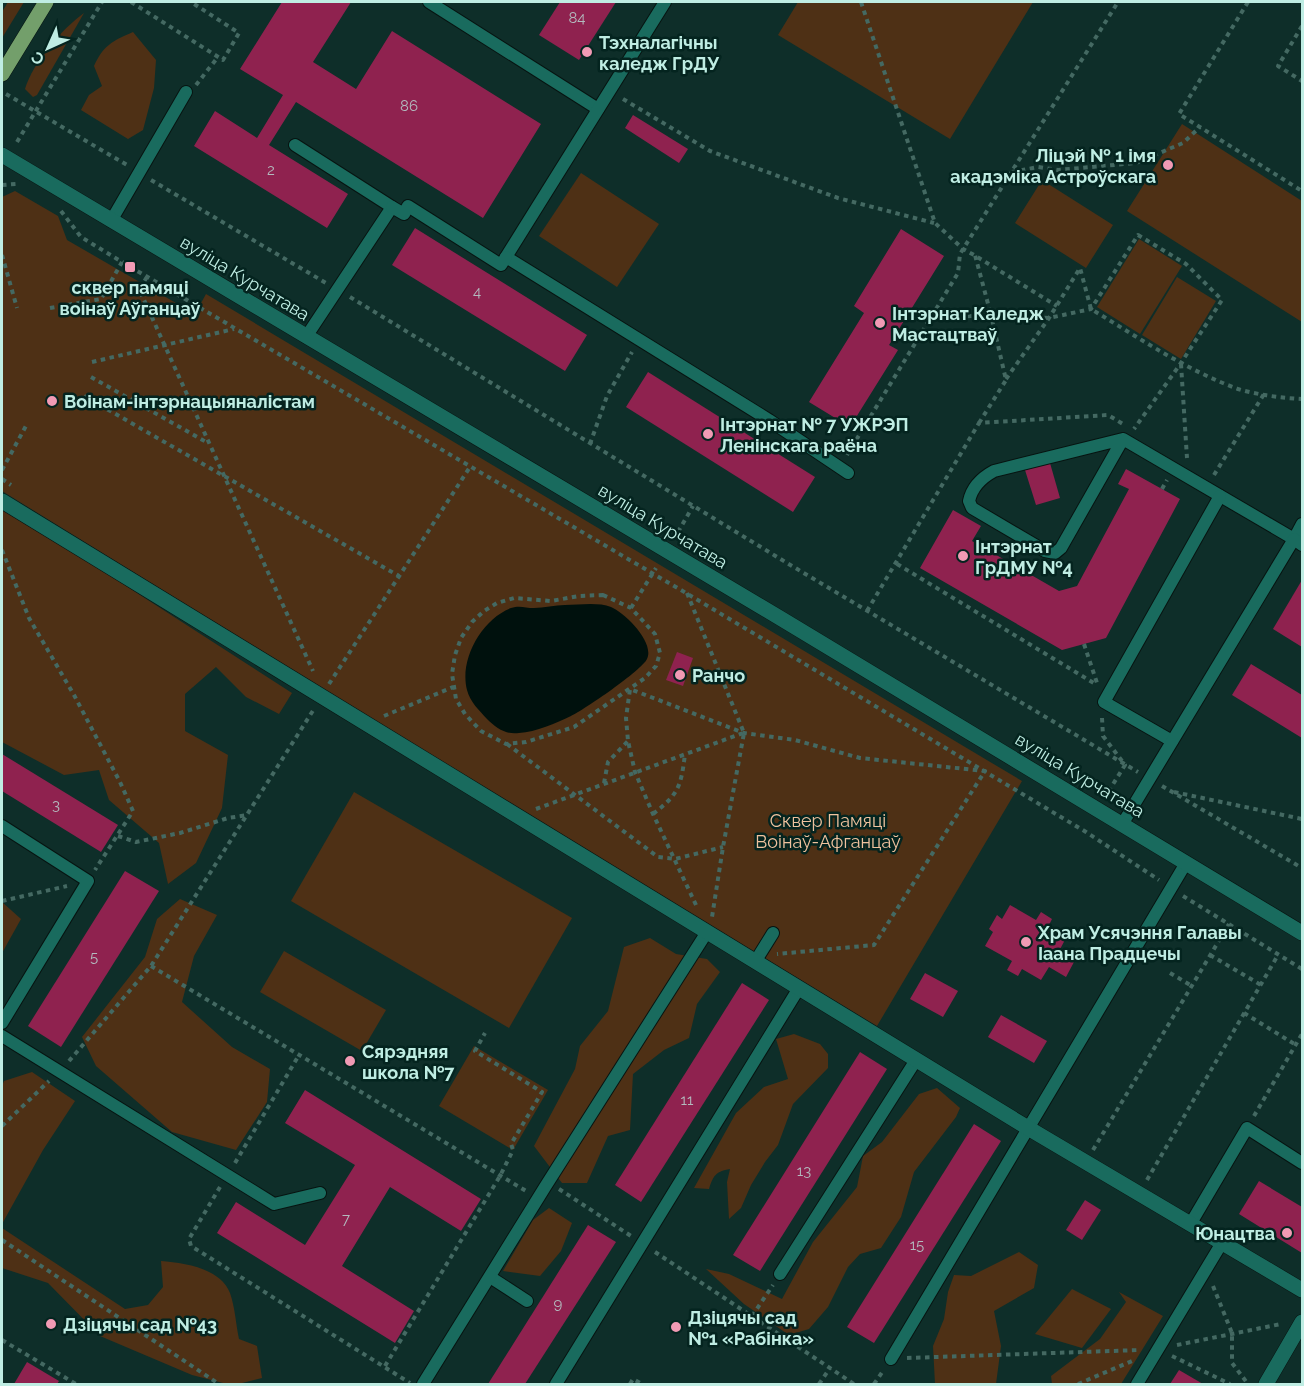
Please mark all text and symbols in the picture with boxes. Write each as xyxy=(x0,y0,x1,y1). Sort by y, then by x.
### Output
house number: 84 xyxy=(568,9,586,27)
north arrow xyxy=(18,18,78,78)
place label: Тэхналагічны каледж ГрДУ xyxy=(599,32,719,74)
marker: Тэхналагічны каледж ГрДУ xyxy=(580,45,594,59)
text: С xyxy=(27,48,48,69)
house number: 86 xyxy=(400,97,418,115)
place label: Ліцэй № 1 імя акадэміка Астроўскага xyxy=(950,145,1156,187)
marker: Ліцэй № 1 імя акадэміка Астроўскага xyxy=(1161,158,1175,172)
house number: 2 xyxy=(267,161,275,179)
street label: вуліца Курчатава xyxy=(177,231,313,325)
marker: сквер памяці воінаў Аўганцаў xyxy=(123,260,137,274)
place label: сквер памяці воінаў Аўганцаў xyxy=(60,277,201,319)
house number: 4 xyxy=(473,283,481,301)
place label: Інтэрнат Каледж Мастацтваў xyxy=(892,303,1045,345)
marker: Інтэрнат Каледж Мастацтваў xyxy=(873,316,887,330)
place label: Воінам-інтэрнацыяналістам xyxy=(64,391,315,412)
marker: Воінам-інтэрнацыяналістам xyxy=(45,394,59,408)
place label: Інтэрнат № 7 УЖРЭП Ленінскага раёна xyxy=(720,414,909,456)
marker: Інтэрнат № 7 УЖРЭП Ленінскага раёна xyxy=(701,427,715,441)
street label: вуліца Курчатава xyxy=(595,479,731,573)
place label: Інтэрнат ГрДМУ №4 xyxy=(975,536,1073,578)
marker: Інтэрнат ГрДМУ №4 xyxy=(956,549,970,563)
place label: Ранчо xyxy=(692,665,745,686)
marker: Ранчо xyxy=(673,668,687,682)
street label: вуліца Курчатава xyxy=(1012,728,1148,822)
house number: 3 xyxy=(52,796,60,814)
park label: Сквер Памяці Воінаў-Афганцаў xyxy=(755,810,901,852)
place label: Храм Усячэння Галавы Іаана Прадцечы xyxy=(1037,922,1242,964)
marker: Храм Усячэння Галавы Іаана Прадцечы xyxy=(1019,935,1033,949)
house number: 5 xyxy=(90,948,98,966)
place label: Сярэдняя школа №7 xyxy=(362,1041,455,1083)
marker: Сярэдняя школа №7 xyxy=(343,1054,357,1068)
house number: 11 xyxy=(681,1091,694,1109)
house number: 13 xyxy=(797,1162,811,1180)
house number: 7 xyxy=(342,1210,350,1228)
place label: Юнацтва xyxy=(1195,1223,1275,1244)
marker: Юнацтва xyxy=(1280,1226,1294,1240)
house number: 15 xyxy=(910,1236,924,1254)
house number: 9 xyxy=(554,1295,563,1313)
place label: Дзіцячы сад №1 «Рабінка» xyxy=(688,1307,814,1349)
place label: Дзіцячы сад №43 xyxy=(63,1314,217,1335)
marker: Дзіцячы сад №43 xyxy=(44,1317,58,1331)
marker: Дзіцячы сад №1 «Рабінка» xyxy=(669,1320,683,1334)

